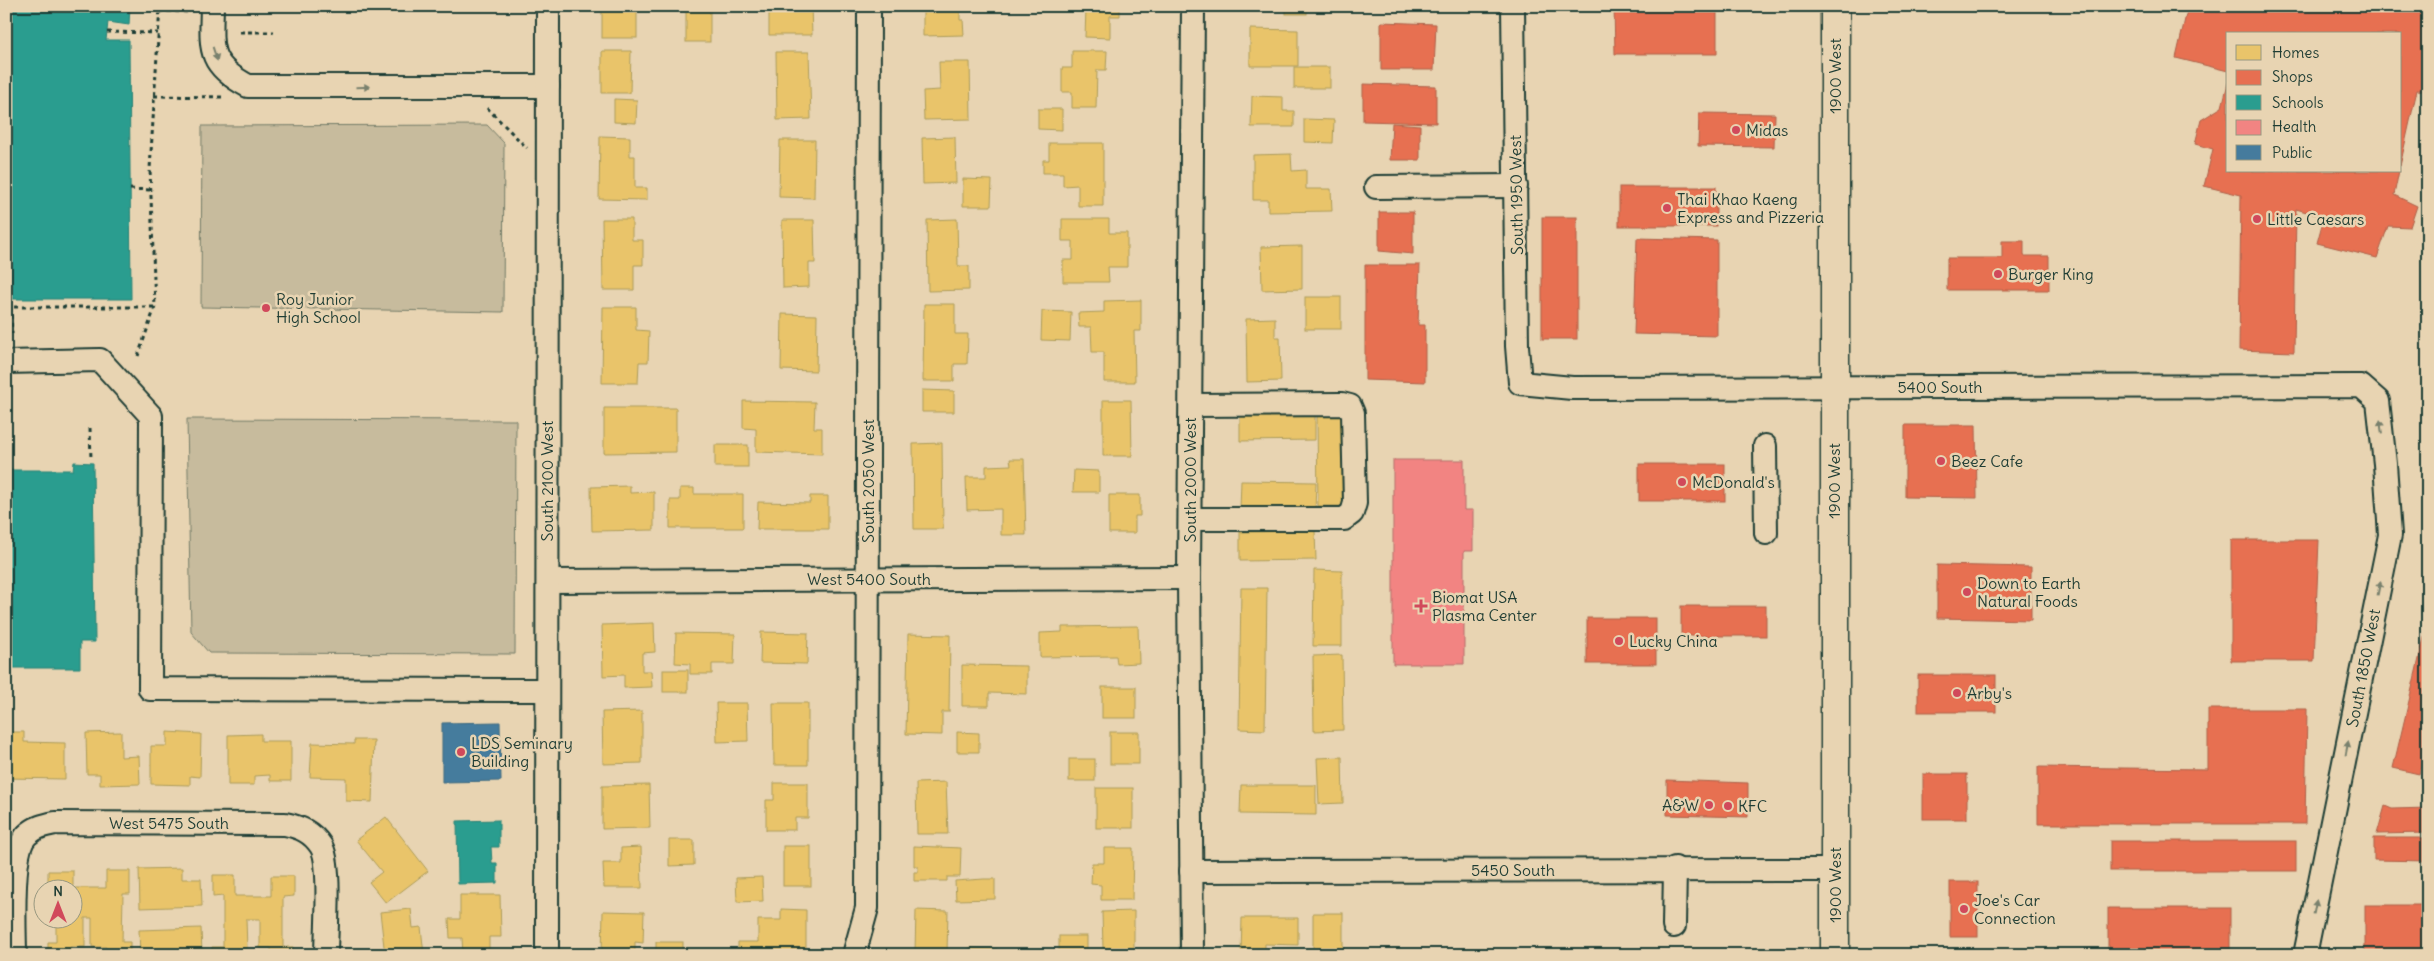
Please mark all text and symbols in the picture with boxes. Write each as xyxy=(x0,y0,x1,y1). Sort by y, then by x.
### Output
legend xyxy=(2226,32,2402,172)
street label: 1900 West xyxy=(1825,38,1845,114)
text: Homes xyxy=(2272,43,2319,62)
one-way arrow xyxy=(211,47,219,62)
text: Shops xyxy=(2272,67,2313,86)
one-way arrow xyxy=(355,83,371,91)
text: Schools xyxy=(2272,93,2324,112)
text: Health xyxy=(2272,117,2317,136)
place label: Midas xyxy=(1746,120,1788,140)
marker: Midas xyxy=(1730,124,1742,136)
street label: South 1950 West xyxy=(1505,134,1527,255)
text: Public xyxy=(2272,143,2313,162)
place label: Thai Khao Kaeng Express and Pizzeria xyxy=(1677,189,1824,227)
marker: Thai Khao Kaeng Express and Pizzeria xyxy=(1661,202,1673,214)
place label: Little Caesars xyxy=(2267,209,2364,229)
marker: Little Caesars xyxy=(2251,213,2263,225)
place label: Burger King xyxy=(2008,264,2094,284)
marker: Burger King xyxy=(1992,268,2004,280)
place label: Roy Junior High School xyxy=(276,289,361,327)
marker: Roy Junior High School xyxy=(260,302,272,314)
street label: 5400 South xyxy=(1897,377,1983,397)
street label: South 2000 West xyxy=(1180,417,1200,543)
street label: South 2050 West xyxy=(858,419,878,543)
one-way arrow xyxy=(2377,419,2385,435)
street label: South 2100 West xyxy=(537,420,557,541)
street label: 1900 West xyxy=(1824,443,1844,519)
place label: Beez Cafe xyxy=(1951,451,2023,471)
marker: Beez Cafe xyxy=(1935,455,1947,467)
place label: McDonald's xyxy=(1692,472,1775,492)
marker: McDonald's xyxy=(1676,476,1688,488)
street label: West 5400 South xyxy=(807,569,931,589)
place label: Down to Earth Natural Foods xyxy=(1977,573,2081,611)
one-way arrow xyxy=(2375,581,2383,596)
marker: Down to Earth Natural Foods xyxy=(1961,586,1973,598)
place label: Biomat USA Plasma Center xyxy=(1432,587,1537,625)
marker: Biomat USA Plasma Center xyxy=(1414,599,1428,613)
street label: South 1850 West xyxy=(2342,607,2384,729)
place label: Lucky China xyxy=(1629,631,1718,651)
marker: Lucky China xyxy=(1613,635,1625,647)
place label: Arby's xyxy=(1967,683,2012,703)
marker: Arby's xyxy=(1951,687,1963,699)
place label: LDS Seminary Building xyxy=(471,733,573,771)
one-way arrow xyxy=(2343,740,2351,755)
marker: LDS Seminary Building xyxy=(455,746,467,758)
place label: A&W xyxy=(1662,795,1699,815)
place label: KFC xyxy=(1738,796,1767,816)
marker: A&W xyxy=(1703,799,1715,811)
marker: KFC xyxy=(1722,800,1734,812)
street label: West 5475 South xyxy=(109,813,229,833)
street label: 1900 West xyxy=(1825,847,1845,923)
street label: 5450 South xyxy=(1471,860,1555,880)
north arrow xyxy=(32,878,82,928)
text: N xyxy=(53,882,63,900)
place label: Joe's Car Connection xyxy=(1974,890,2056,928)
one-way arrow xyxy=(2311,899,2319,915)
marker: Joe's Car Connection xyxy=(1958,903,1970,915)

